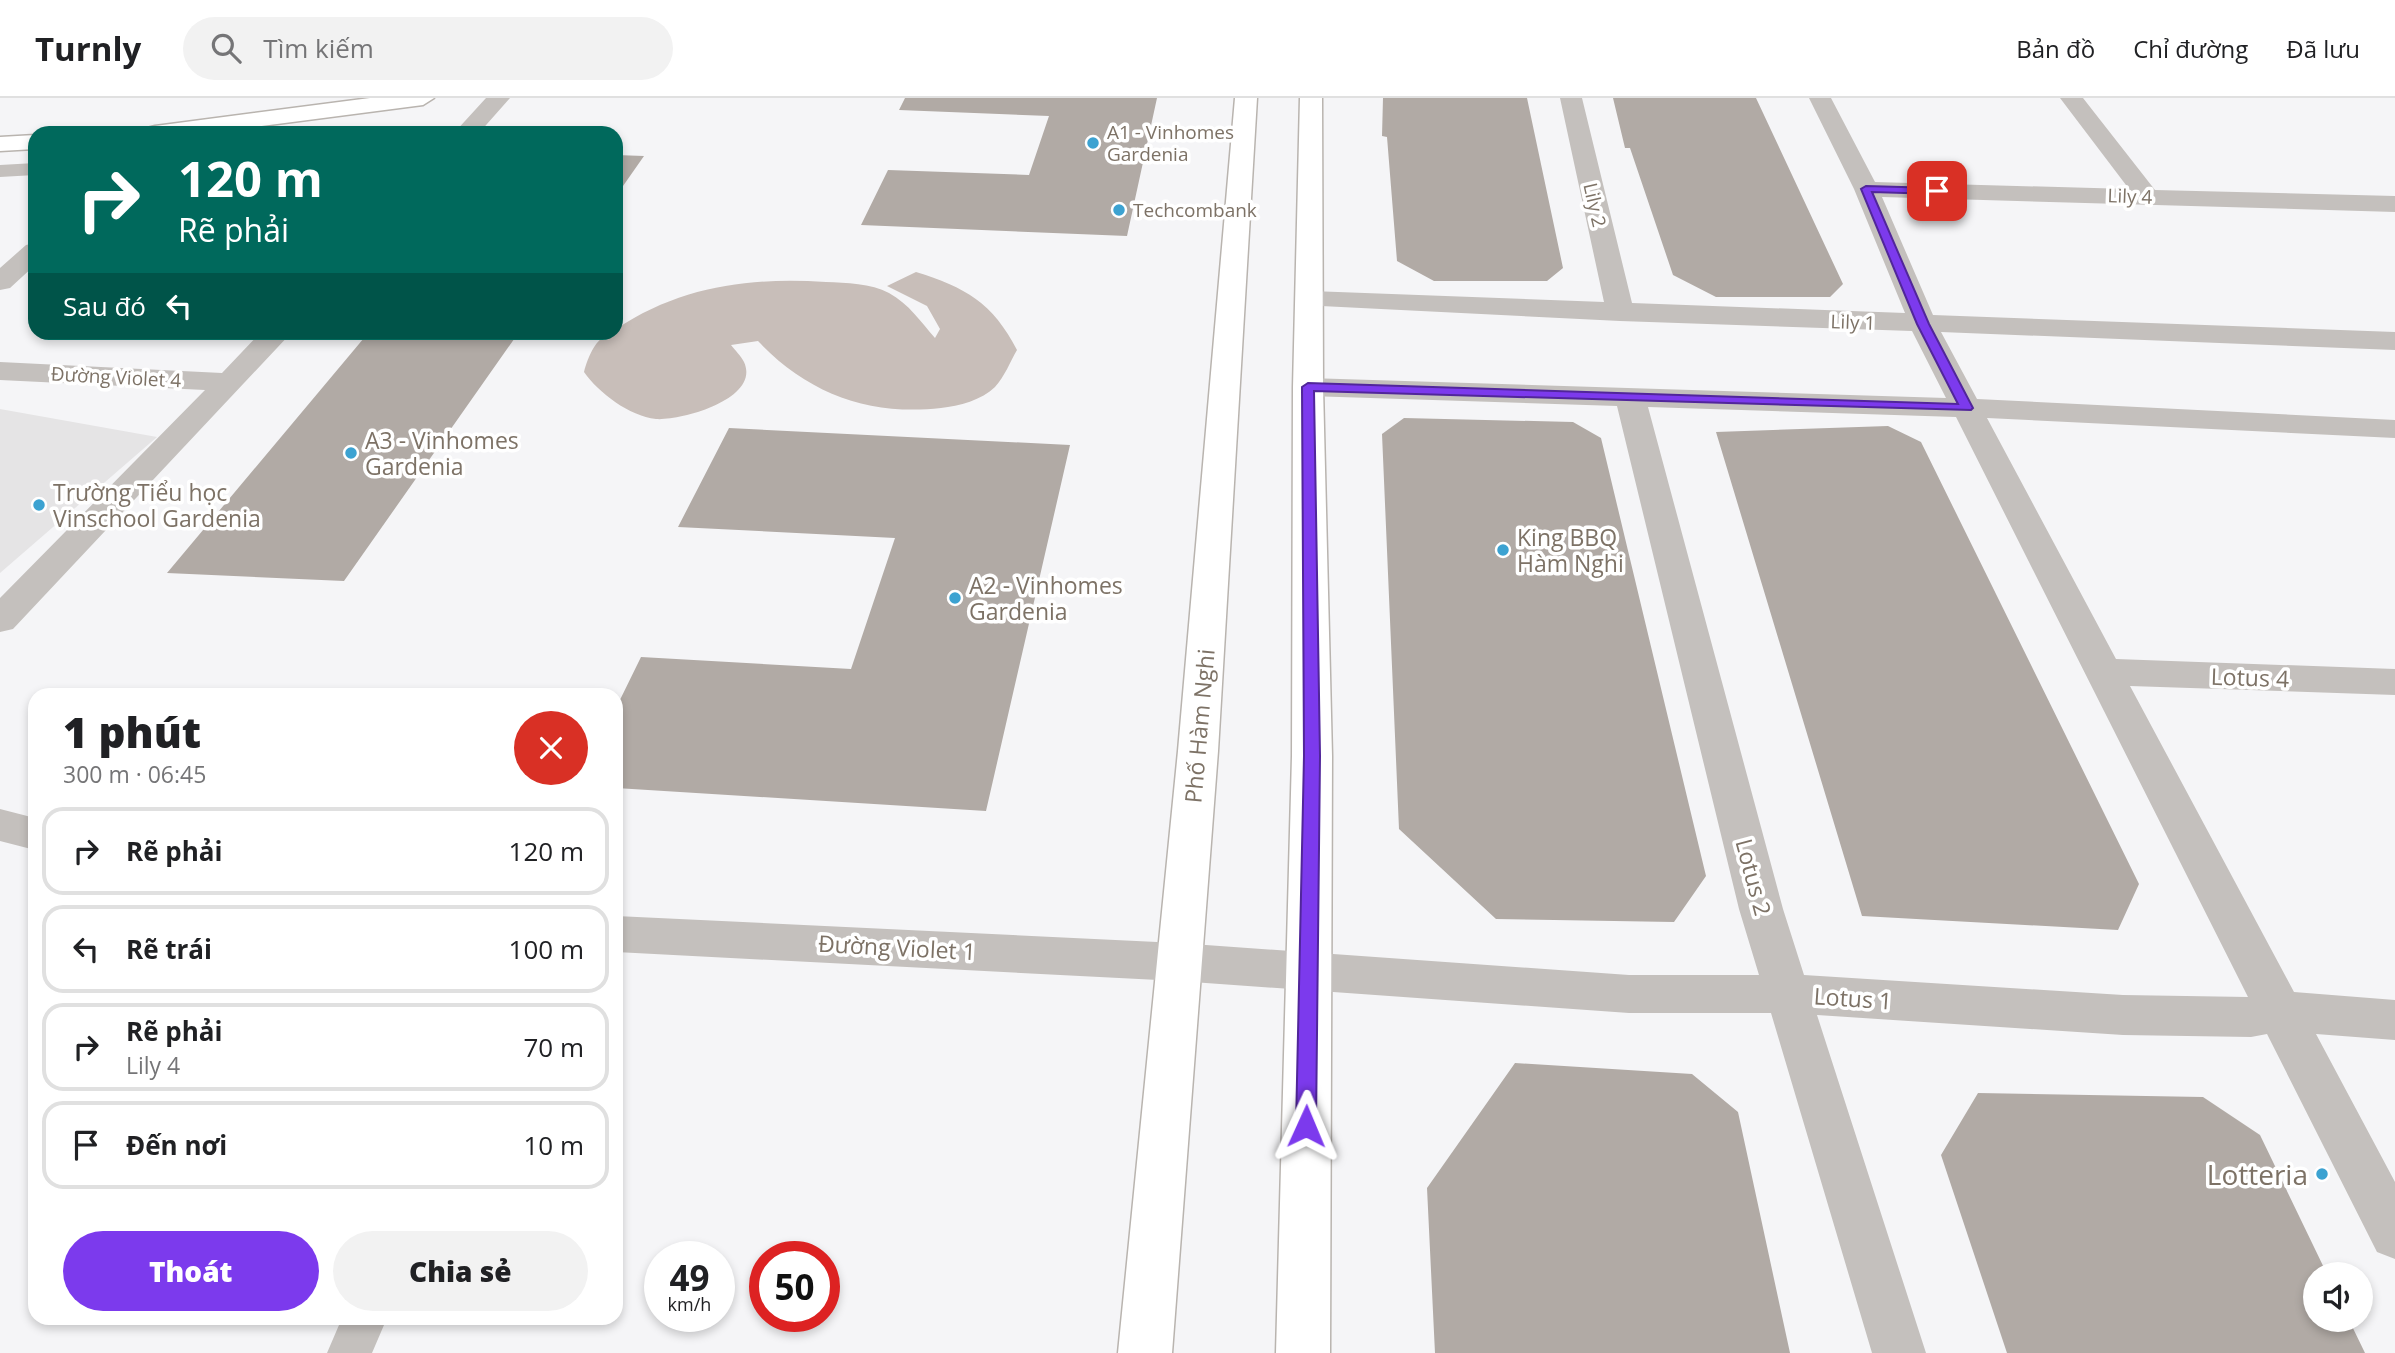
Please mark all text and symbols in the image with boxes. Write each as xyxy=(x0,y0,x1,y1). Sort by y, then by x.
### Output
search box xyxy=(183,17,673,80)
text: Turnly xyxy=(35,26,141,71)
icon: search xyxy=(207,29,245,67)
text: Tìm kiếm xyxy=(263,30,374,66)
text: Bản đồ xyxy=(2016,32,2095,65)
text: Chỉ đường xyxy=(2133,32,2248,65)
text: Đã lưu xyxy=(2286,32,2360,65)
place label: A1 - Vinhomes Gardenia xyxy=(1107,119,1234,167)
marker: A1 - Vinhomes Gardenia xyxy=(1085,135,1101,151)
text: 120 m xyxy=(178,145,323,211)
icon: right xyxy=(63,154,154,245)
pin xyxy=(1907,161,1967,221)
icon: arrive xyxy=(1918,172,1956,210)
street label: Lily 2 xyxy=(1577,180,1613,230)
street label: Lily 4 xyxy=(2107,182,2153,210)
place label: Techcombank xyxy=(1133,197,1257,223)
marker: Techcombank xyxy=(1111,202,1127,218)
text: Rẽ phải xyxy=(178,208,289,251)
icon: left xyxy=(160,287,198,325)
text: Sau đó xyxy=(63,288,146,324)
street label: Lily 1 xyxy=(1830,308,1876,336)
street label: Đường Violet 4 xyxy=(50,361,182,393)
place label: A3 - Vinhomes Gardenia xyxy=(365,424,519,482)
marker: A3 - Vinhomes Gardenia xyxy=(343,445,359,461)
place label: Trường Tiểu học Vinschool Gardenia xyxy=(53,476,261,534)
marker: Trường Tiểu học Vinschool Gardenia xyxy=(31,497,47,513)
place label: King BBQ Hàm Nghi xyxy=(1517,521,1624,579)
marker: King BBQ Hàm Nghi xyxy=(1495,542,1511,558)
place label: A2 - Vinhomes Gardenia xyxy=(969,569,1123,627)
marker: A2 - Vinhomes Gardenia xyxy=(947,590,963,606)
street label: Phố Hàm Nghi xyxy=(1176,648,1222,804)
street label: Lotus 4 xyxy=(2210,660,2290,694)
text: 1 phút xyxy=(63,703,201,760)
button: close xyxy=(514,711,588,785)
text: 300 m · 06:45 xyxy=(63,758,206,790)
icon: right xyxy=(67,832,105,870)
text: Rẽ phải xyxy=(126,833,222,869)
text: 120 m xyxy=(509,833,584,869)
street label: Lotus 2 xyxy=(1728,835,1780,919)
street label: Đường Violet 1 xyxy=(817,927,977,967)
icon: left xyxy=(67,930,105,968)
text: Rẽ trái xyxy=(126,931,212,967)
text: 100 m xyxy=(509,931,584,967)
street label: Lotus 1 xyxy=(1813,979,1893,1017)
text: Rẽ phải xyxy=(126,1013,222,1049)
icon: right xyxy=(67,1028,105,1066)
text: 70 m xyxy=(523,1029,584,1065)
text: Lily 4 xyxy=(126,1049,180,1081)
position arrow xyxy=(1269,1089,1343,1163)
icon: arrive xyxy=(67,1126,105,1164)
text: Đến nơi xyxy=(126,1127,227,1163)
text: 10 m xyxy=(523,1127,584,1163)
place label: Lotteria xyxy=(2207,1155,2308,1193)
marker: Lotteria xyxy=(2314,1166,2330,1182)
button: Thoát xyxy=(63,1231,319,1311)
button: Chia sẻ xyxy=(333,1231,588,1311)
speed limit sign: 50 xyxy=(749,1241,840,1332)
text: 49 xyxy=(669,1254,710,1301)
map controls xyxy=(2303,1262,2373,1332)
button: sound xyxy=(2303,1262,2373,1332)
text: km/h xyxy=(668,1292,711,1316)

